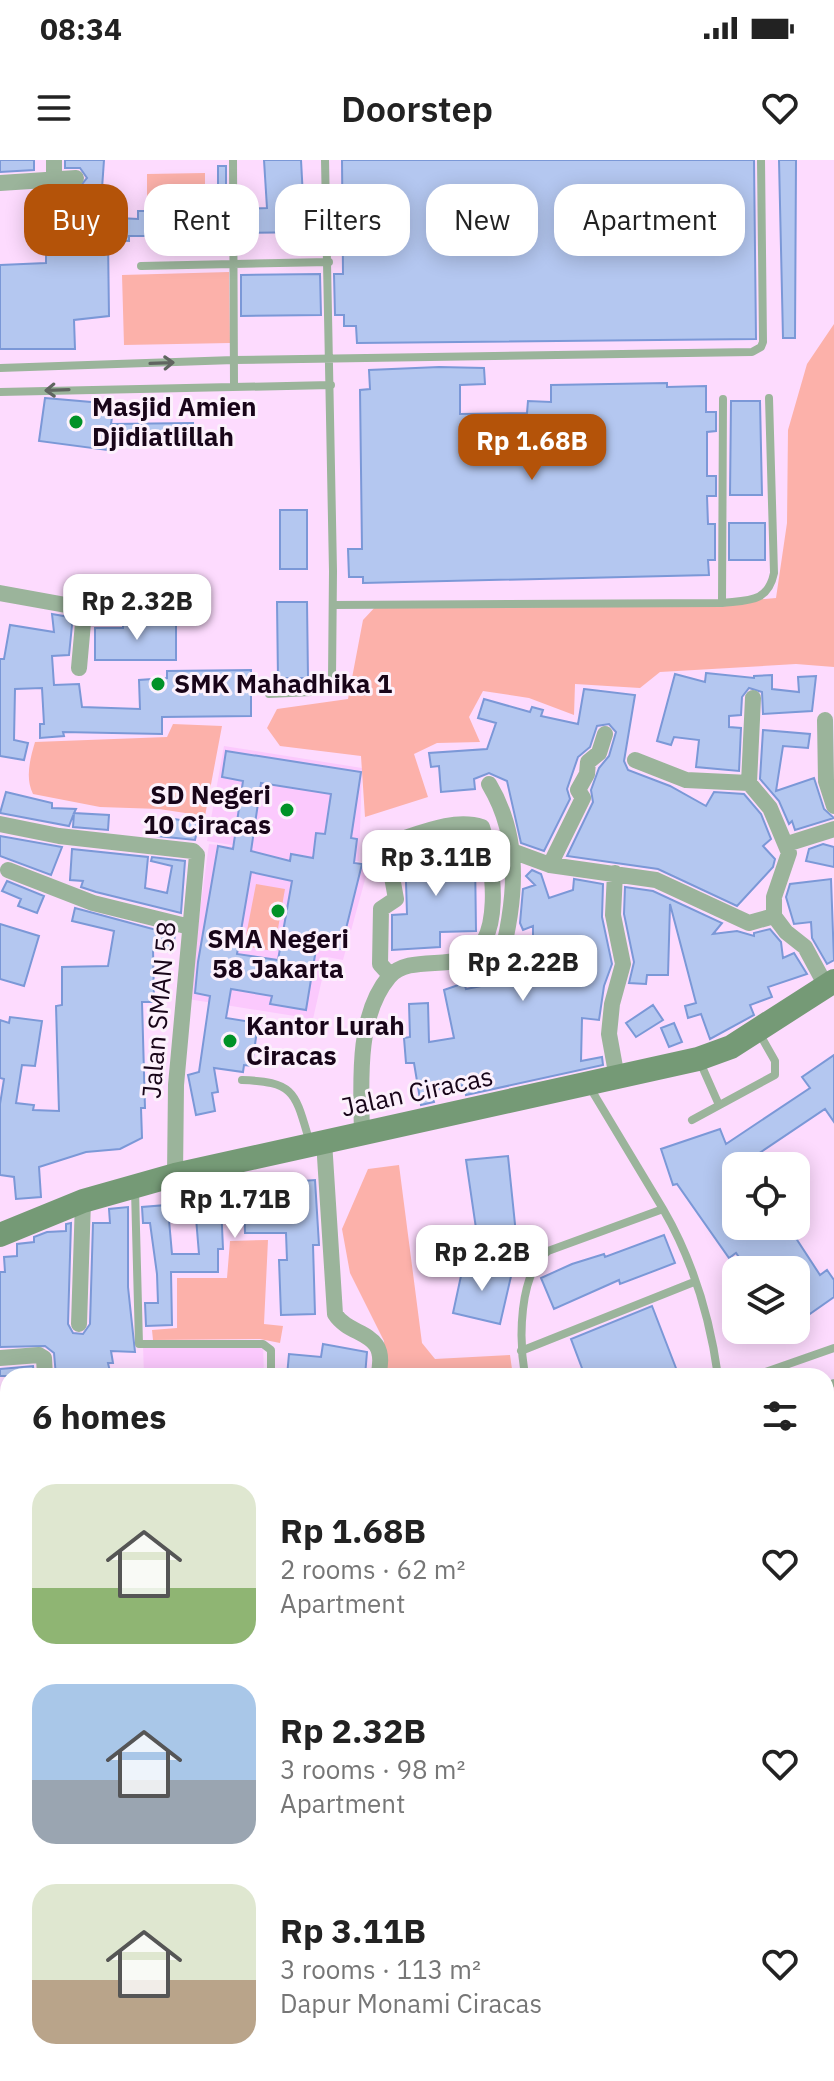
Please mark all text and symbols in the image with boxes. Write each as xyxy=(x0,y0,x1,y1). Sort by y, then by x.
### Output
text: 08:34 xyxy=(40,9,122,48)
text: Doorstep xyxy=(341,85,493,132)
icon: menu xyxy=(32,86,76,130)
icon: heart xyxy=(758,86,802,130)
chip: Buy xyxy=(24,184,128,256)
chip: Rent xyxy=(144,184,259,256)
chip: Filters xyxy=(275,184,410,256)
chip: New xyxy=(426,184,538,256)
chip: Apartment xyxy=(554,184,745,256)
one-way arrow xyxy=(148,355,175,370)
one-way arrow xyxy=(44,383,71,398)
place label: Masjid Amien Djidiatlillah xyxy=(92,389,257,453)
marker: Masjid Amien Djidiatlillah xyxy=(67,413,85,431)
pin: Rp 1.68B xyxy=(449,414,615,482)
text: Rp 1.68B xyxy=(476,423,588,457)
pin: Rp 2.32B xyxy=(54,574,220,642)
text: Rp 2.32B xyxy=(81,583,193,617)
place label: SMK Mahadhika 1 xyxy=(174,666,393,700)
marker: SMK Mahadhika 1 xyxy=(149,675,167,693)
place label: SD Negeri 10 Ciracas xyxy=(143,777,271,841)
marker: SD Negeri 10 Ciracas xyxy=(278,801,296,819)
pin: Rp 3.11B xyxy=(353,830,519,898)
text: Rp 3.11B xyxy=(380,839,492,873)
marker: SMA Negeri 58 Jakarta xyxy=(269,902,287,920)
street label: Jalan SMAN 58 xyxy=(133,920,183,1100)
place label: SMA Negeri 58 Jakarta xyxy=(207,921,349,985)
pin: Rp 2.22B xyxy=(440,935,606,1003)
text: Rp 2.22B xyxy=(467,944,579,978)
place label: Kantor Lurah Ciracas xyxy=(246,1008,405,1072)
marker: Kantor Lurah Ciracas xyxy=(221,1032,239,1050)
street label: Jalan Ciracas xyxy=(338,1058,496,1124)
map controls xyxy=(722,1152,810,1344)
button: locate xyxy=(722,1152,810,1240)
pin: Rp 1.71B xyxy=(152,1172,318,1240)
text: Rp 1.71B xyxy=(179,1181,291,1215)
pin: Rp 2.2B xyxy=(408,1225,556,1293)
text: Rp 2.2B xyxy=(434,1234,530,1268)
button: layers xyxy=(722,1256,810,1344)
text: 6 homes xyxy=(32,1394,167,1438)
icon: filters xyxy=(758,1394,802,1438)
text: Rp 1.68B xyxy=(280,1508,426,1552)
icon: home xyxy=(96,1516,192,1612)
icon: heart xyxy=(758,1542,802,1586)
text: 2 rooms · 62 m² xyxy=(280,1552,465,1586)
text: Apartment xyxy=(280,1586,405,1620)
text: Rp 2.32B xyxy=(280,1708,426,1752)
icon: home xyxy=(96,1716,192,1812)
icon: heart xyxy=(758,1742,802,1786)
text: 3 rooms · 98 m² xyxy=(280,1752,465,1786)
text: Apartment xyxy=(280,1786,405,1820)
text: Rp 3.11B xyxy=(280,1908,426,1952)
icon: home xyxy=(96,1916,192,2012)
icon: heart xyxy=(758,1942,802,1986)
text: 3 rooms · 113 m² xyxy=(280,1952,481,1986)
text: Dapur Monami Ciracas xyxy=(280,1986,542,2020)

